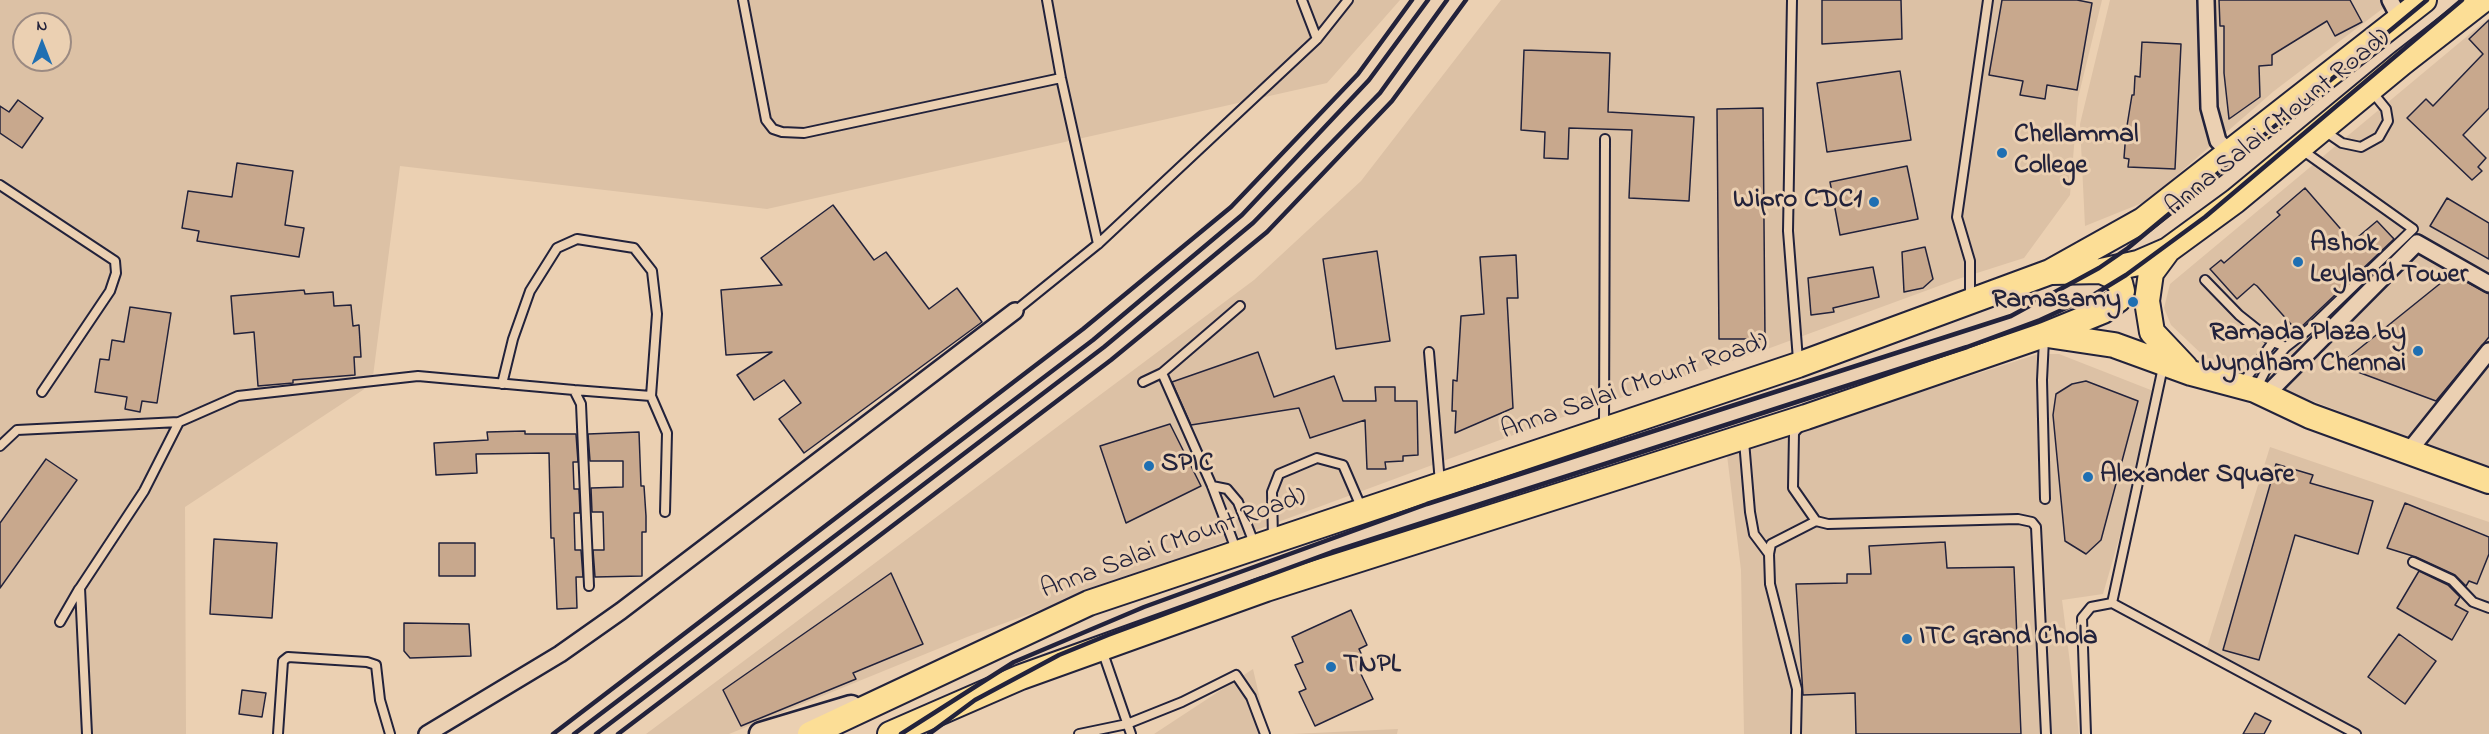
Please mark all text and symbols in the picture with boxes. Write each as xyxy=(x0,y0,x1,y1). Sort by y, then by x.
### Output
north arrow xyxy=(12,12,72,72)
text: N xyxy=(37,14,47,38)
street label: Anna Salai (Mount Road) xyxy=(2160,23,2398,225)
place label: Chellammal College xyxy=(2014,121,2138,184)
marker: Chellammal College xyxy=(1995,146,2009,160)
place label: Wipro CDC1 xyxy=(1733,186,1862,218)
marker: Wipro CDC1 xyxy=(1867,195,1881,209)
place label: Ashok Leyland Tower xyxy=(2310,230,2468,293)
marker: Ashok Leyland Tower xyxy=(2291,255,2305,269)
place label: Ramasamy xyxy=(1992,286,2121,318)
marker: Ramasamy xyxy=(2126,295,2140,309)
place label: Ramada Plaza by Wyndham Chennai xyxy=(2201,319,2406,382)
street label: Anna Salai (Mount Road) xyxy=(1497,327,1773,449)
marker: Ramada Plaza by Wyndham Chennai xyxy=(2411,344,2425,358)
place label: SPIC xyxy=(1161,450,1214,482)
marker: SPIC xyxy=(1142,459,1156,473)
place label: Alexander Square xyxy=(2100,461,2295,493)
marker: Alexander Square xyxy=(2081,470,2095,484)
street label: Anna Salai (Mount Road) xyxy=(1037,482,1311,608)
place label: ITC Grand Chola xyxy=(1919,623,2097,655)
marker: ITC Grand Chola xyxy=(1900,632,1914,646)
place label: TNPL xyxy=(1343,651,1401,683)
marker: TNPL xyxy=(1324,660,1338,674)

